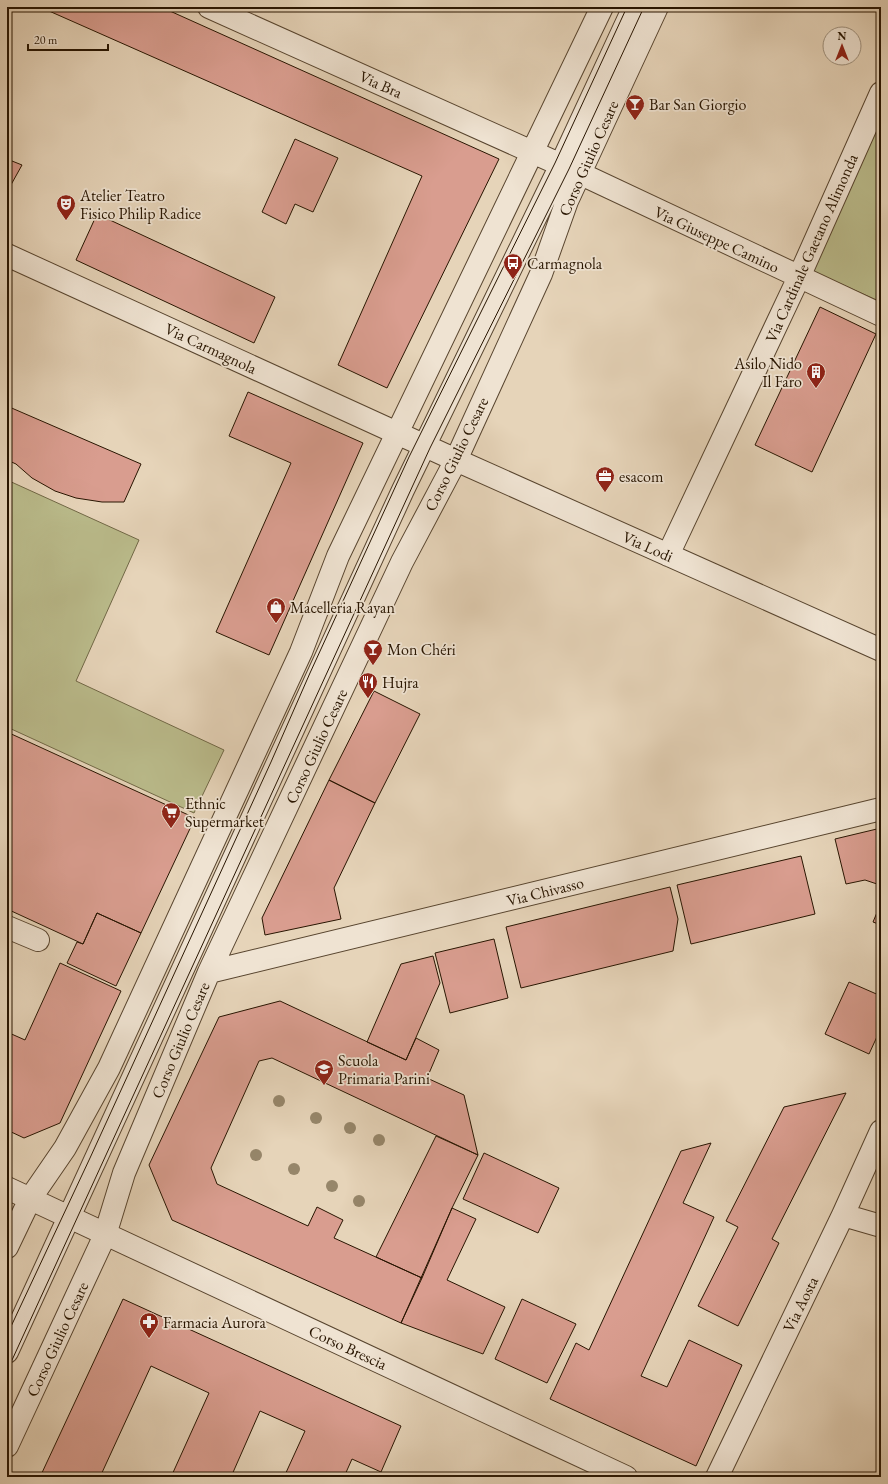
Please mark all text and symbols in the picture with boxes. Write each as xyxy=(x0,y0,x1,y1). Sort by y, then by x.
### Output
scale bar xyxy=(28,26,108,52)
north arrow xyxy=(822,26,862,66)
text: N xyxy=(838,29,847,43)
text: 20 m xyxy=(34,32,58,48)
street label: Via Bra xyxy=(356,66,406,103)
bar icon: Bar San Giorgio xyxy=(624,93,646,121)
place label: Bar San Giorgio xyxy=(649,94,747,115)
street label: Corso Giulio Cesare xyxy=(554,97,623,219)
street label: Via Cardinale Gaetano Alimonda xyxy=(760,150,863,346)
place label: Atelier Teatro Fisico Philip Radice xyxy=(79,185,201,224)
theatre icon: Atelier Teatro Fisico Philip Radice xyxy=(55,193,77,221)
street label: Via Giuseppe Camino xyxy=(651,201,783,278)
bus stop icon: Carmagnola xyxy=(502,252,524,280)
place label: Carmagnola xyxy=(527,253,603,274)
street label: Via Carmagnola xyxy=(161,318,261,379)
place label: Asilo Nido Il Faro xyxy=(733,353,802,392)
building icon: Asilo Nido Il Faro xyxy=(805,361,827,389)
street label: Corso Giulio Cesare xyxy=(420,394,493,515)
office icon: esacom xyxy=(594,465,616,493)
place label: esacom xyxy=(619,466,664,487)
street label: Via Lodi xyxy=(619,526,676,567)
shop icon: Macelleria Rayan xyxy=(265,596,287,624)
place label: Macelleria Rayan xyxy=(290,597,395,618)
bar icon: Mon Chéri xyxy=(362,638,384,666)
place label: Mon Chéri xyxy=(387,639,456,660)
restaurant icon: Hujra xyxy=(357,671,379,699)
place label: Hujra xyxy=(382,672,419,693)
street label: Corso Giulio Cesare xyxy=(281,685,352,807)
place label: Ethnic Supermarket xyxy=(185,793,264,832)
supermarket icon: Ethnic Supermarket xyxy=(160,801,182,829)
street label: Via Chivasso xyxy=(504,872,586,911)
street label: Corso Giulio Cesare xyxy=(146,979,214,1102)
place label: Scuola Primaria Parini xyxy=(338,1050,430,1089)
school or university icon: Scuola Primaria Parini xyxy=(313,1058,335,1086)
street label: Via Aosta xyxy=(778,1272,823,1336)
street label: Corso Giulio Cesare xyxy=(22,1278,93,1400)
pharmacy icon: Farmacia Aurora xyxy=(138,1311,160,1339)
place label: Farmacia Aurora xyxy=(163,1312,266,1333)
street label: Corso Brescia xyxy=(305,1320,391,1375)

